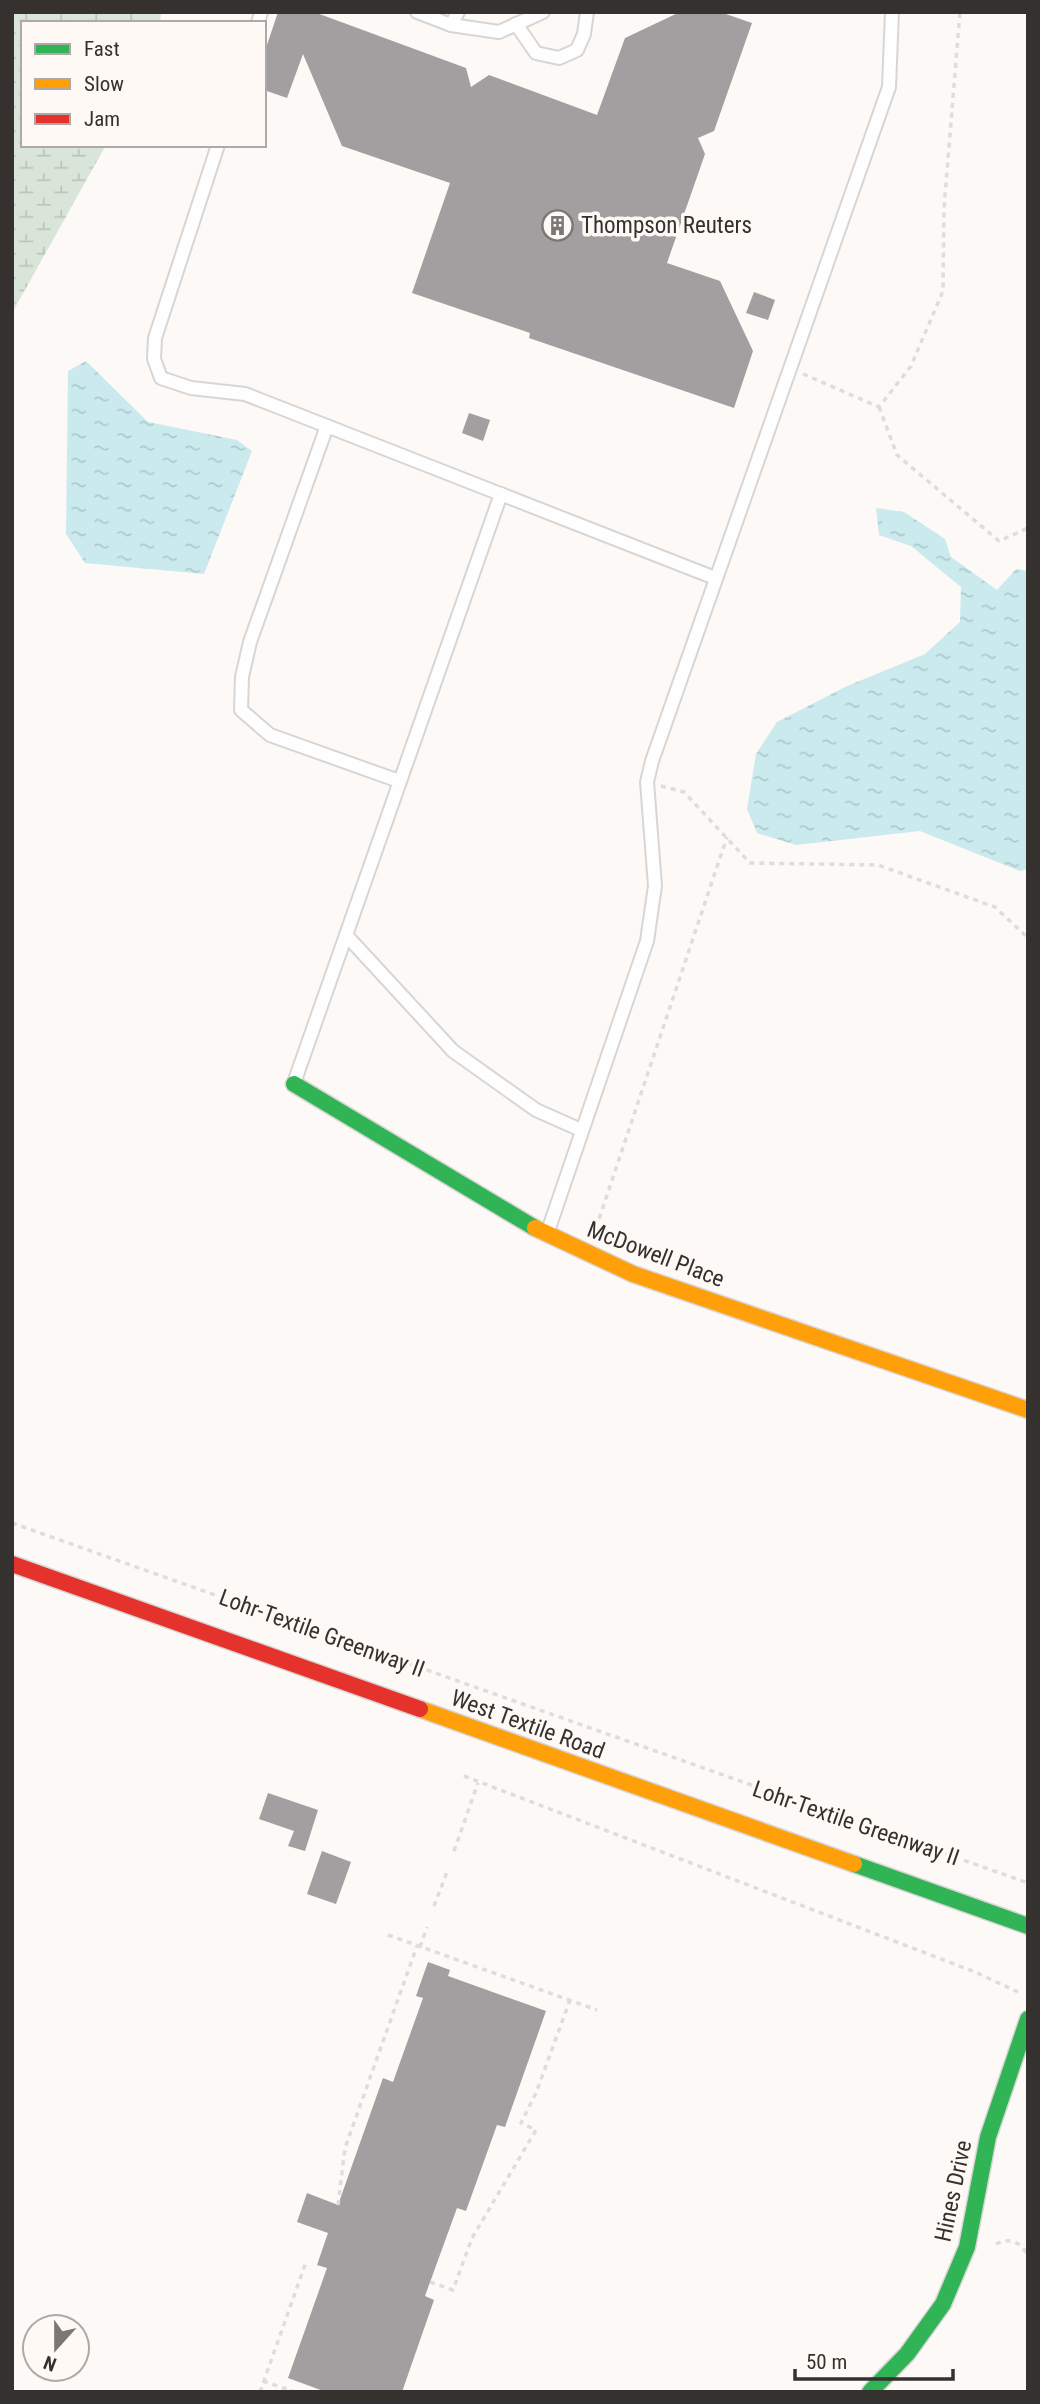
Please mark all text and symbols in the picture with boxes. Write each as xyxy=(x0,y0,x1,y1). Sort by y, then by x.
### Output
legend xyxy=(21,21,266,147)
text: Fast xyxy=(84,37,120,61)
text: Slow xyxy=(84,72,124,96)
text: Jam xyxy=(84,107,120,131)
building icon: Thompson Reuters xyxy=(541,208,575,242)
place label: Thompson Reuters xyxy=(581,212,752,239)
street label: McDowell Place xyxy=(583,1216,728,1293)
street label: Lohr-Textile Greenway II xyxy=(215,1584,428,1683)
street label: West Textile Road xyxy=(447,1684,608,1765)
street label: Lohr-Textile Greenway II xyxy=(749,1775,963,1872)
street label: Hines Drive xyxy=(930,2138,977,2244)
north arrow xyxy=(21,2313,91,2383)
scale bar xyxy=(795,2338,953,2382)
text: 50 m xyxy=(806,2350,847,2374)
text: N xyxy=(41,2351,60,2376)

